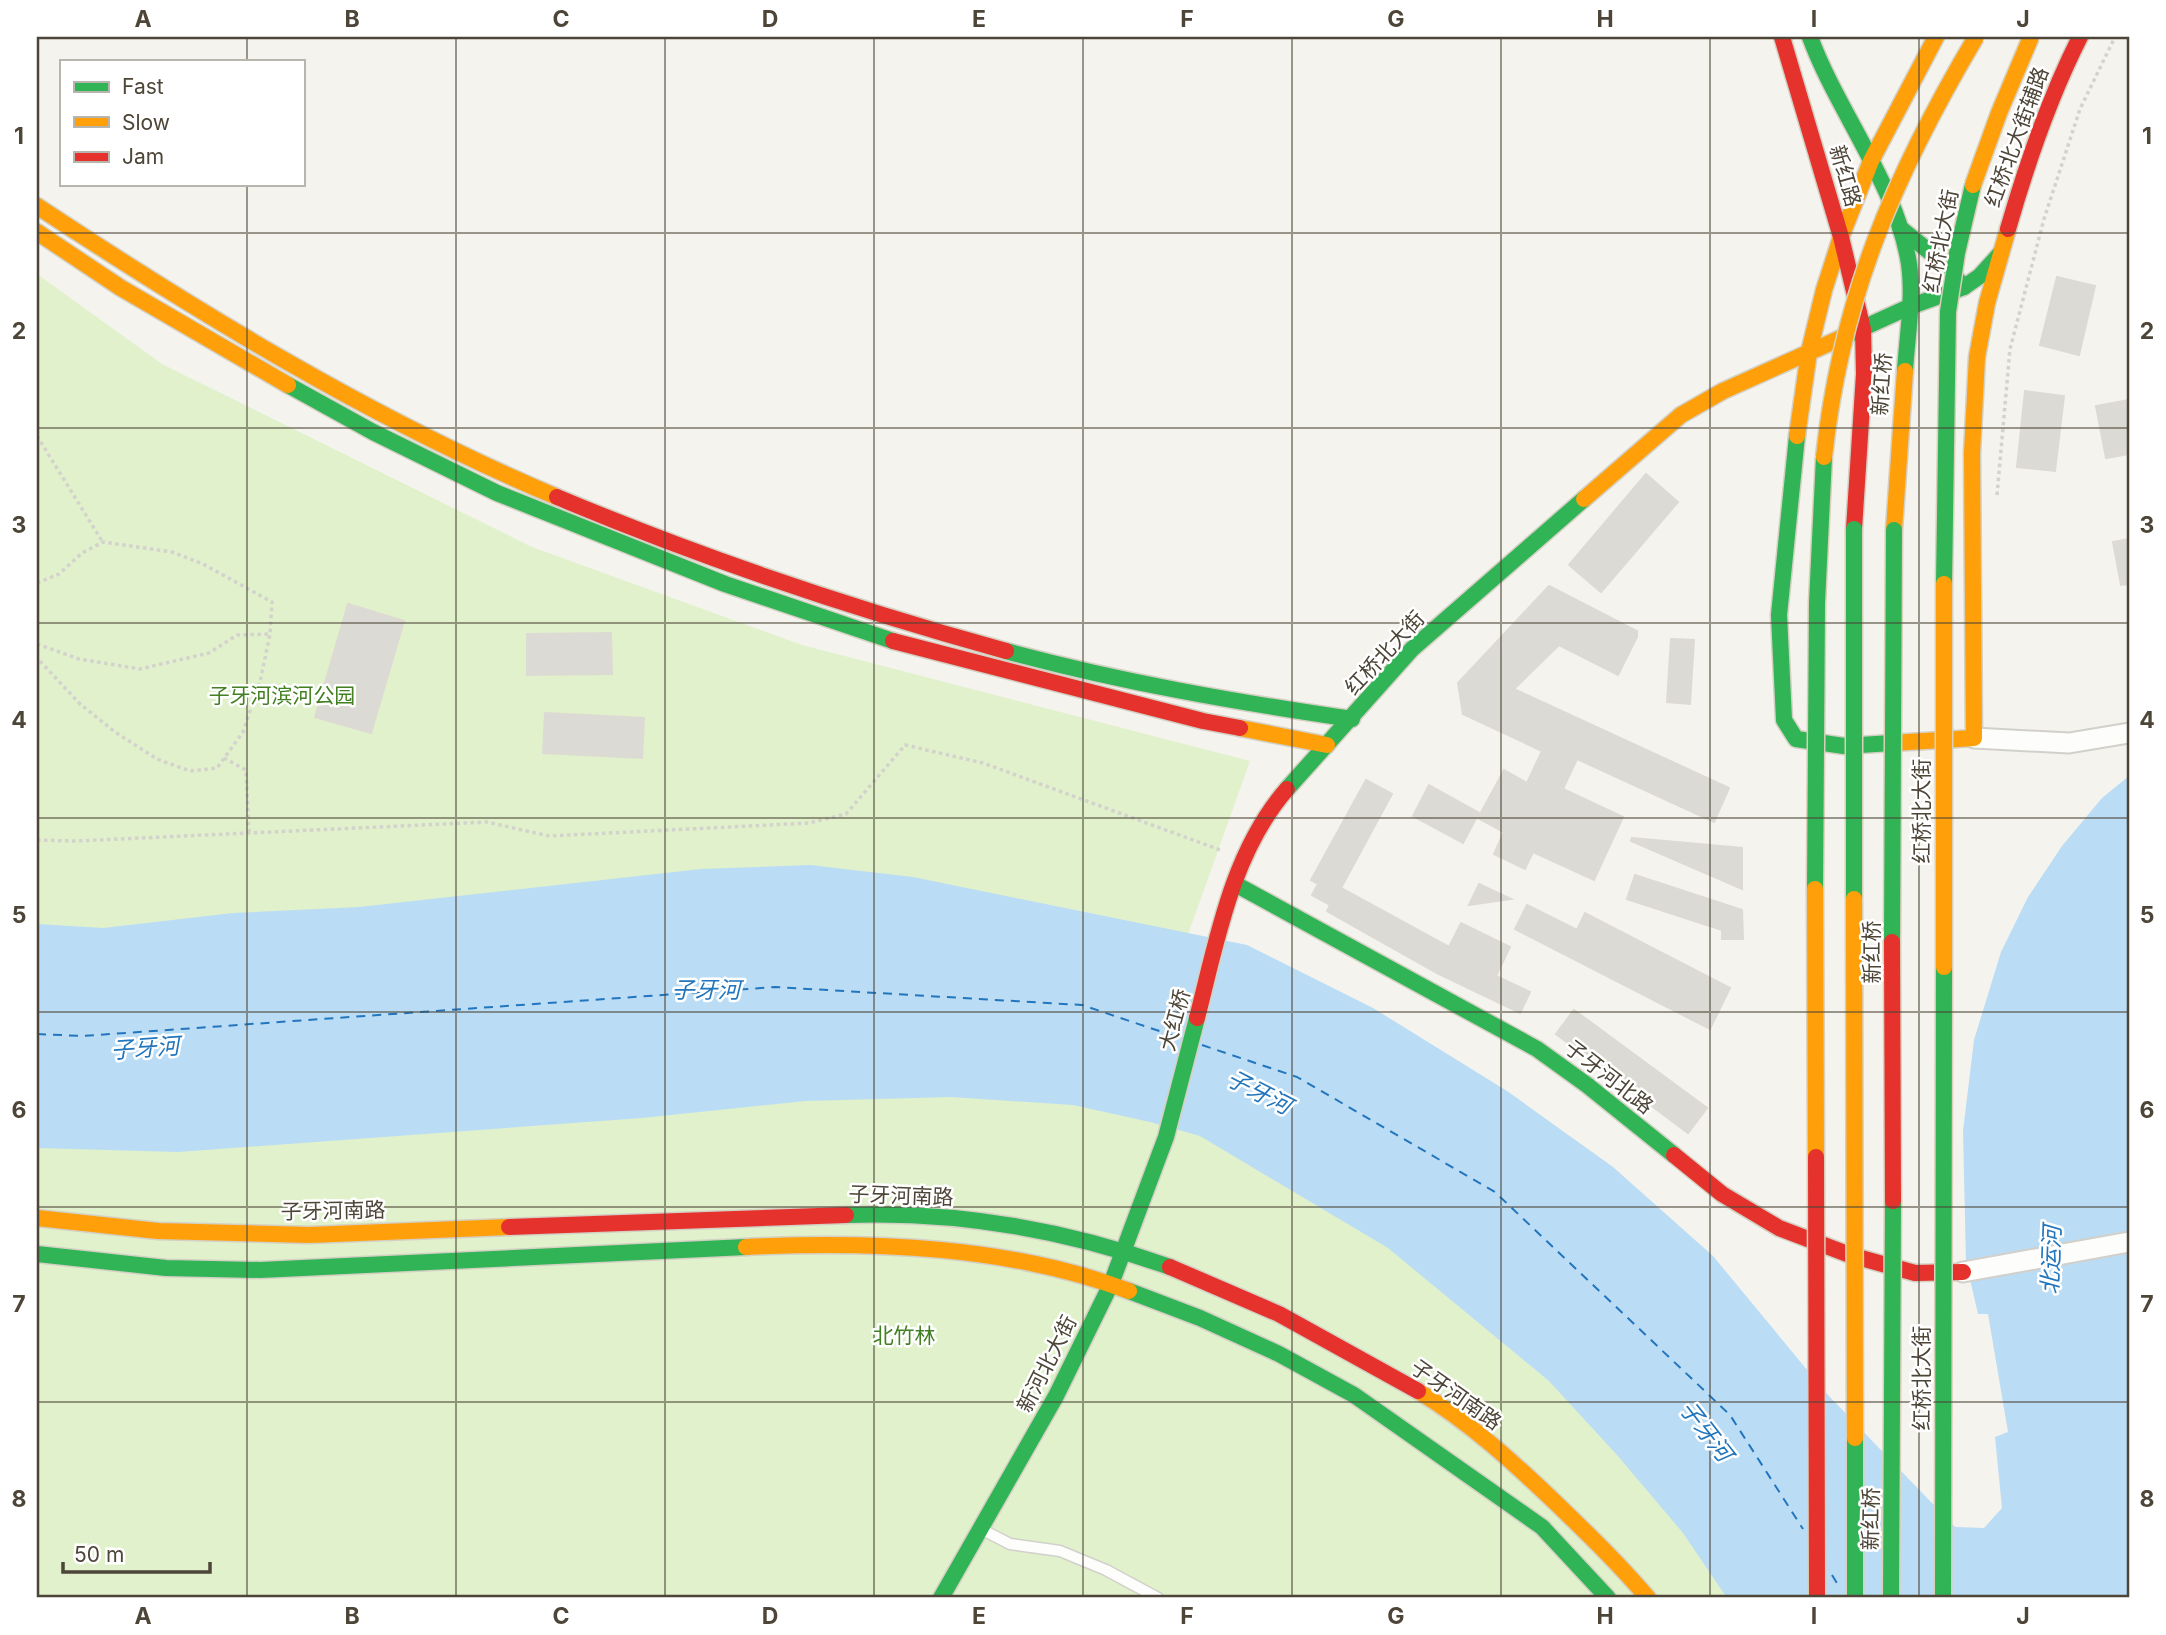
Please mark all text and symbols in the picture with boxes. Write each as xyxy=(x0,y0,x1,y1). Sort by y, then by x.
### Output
text: A xyxy=(134,5,152,33)
text: B xyxy=(344,5,360,33)
text: C xyxy=(552,5,570,33)
text: D xyxy=(762,5,778,33)
text: E xyxy=(972,5,986,33)
text: F xyxy=(1180,5,1194,33)
text: G xyxy=(1387,5,1405,33)
text: H xyxy=(1596,5,1614,33)
text: I xyxy=(1811,5,1817,33)
text: J xyxy=(2016,5,2030,33)
legend xyxy=(60,60,304,186)
street label: 红桥北大街辅路 xyxy=(1980,63,2053,210)
text: Fast xyxy=(122,74,164,99)
text: Slow xyxy=(122,110,170,135)
text: 1 xyxy=(14,122,24,150)
text: 1 xyxy=(2142,122,2152,150)
street label: 新红路 xyxy=(1825,142,1866,210)
text: Jam xyxy=(122,144,164,169)
street label: 红桥北大街 xyxy=(1918,187,1963,295)
text: 2 xyxy=(12,317,26,345)
text: 2 xyxy=(2140,317,2154,345)
street label: 新红桥 xyxy=(1867,352,1896,416)
text: 3 xyxy=(12,511,26,539)
text: 3 xyxy=(2140,511,2154,539)
street label: 红桥北大街 xyxy=(1340,606,1430,700)
park label: 子牙河滨河公园 xyxy=(209,683,356,708)
text: 4 xyxy=(11,706,27,734)
text: 4 xyxy=(2139,706,2155,734)
street label: 红桥北大街 xyxy=(1909,759,1934,864)
text: 5 xyxy=(12,901,26,929)
text: 5 xyxy=(2140,901,2154,929)
street label: 新红桥 xyxy=(1859,921,1884,984)
water label: 子牙河 xyxy=(672,976,745,1004)
street label: 大红桥 xyxy=(1154,986,1195,1054)
water label: 子牙河 xyxy=(110,1031,184,1064)
street label: 子牙河北路 xyxy=(1560,1034,1658,1119)
water label: 子牙河 xyxy=(1222,1064,1300,1122)
text: 6 xyxy=(12,1096,26,1124)
text: 6 xyxy=(2140,1096,2154,1124)
street label: 子牙河南路 xyxy=(848,1181,954,1210)
street label: 子牙河南路 xyxy=(280,1197,386,1224)
water label: 北运河 xyxy=(2036,1221,2066,1295)
text: 7 xyxy=(12,1290,26,1318)
text: 7 xyxy=(2140,1290,2154,1318)
street label: 新河北大街 xyxy=(1012,1311,1082,1416)
park label: 北竹林 xyxy=(873,1323,936,1348)
street label: 红桥北大街 xyxy=(1909,1326,1934,1431)
street label: 子牙河南路 xyxy=(1406,1354,1506,1435)
water label: 子牙河 xyxy=(1674,1395,1741,1470)
text: 8 xyxy=(12,1485,26,1513)
text: 8 xyxy=(2140,1485,2154,1513)
street label: 新红桥 xyxy=(1857,1487,1884,1551)
scale bar xyxy=(63,1530,210,1574)
text: 50 m xyxy=(74,1542,124,1567)
text: A xyxy=(134,1602,152,1630)
text: B xyxy=(344,1602,360,1630)
text: C xyxy=(552,1602,570,1630)
text: D xyxy=(762,1602,778,1630)
text: E xyxy=(972,1602,986,1630)
text: F xyxy=(1180,1602,1194,1630)
text: G xyxy=(1387,1602,1405,1630)
text: H xyxy=(1596,1602,1614,1630)
text: I xyxy=(1811,1602,1817,1630)
text: J xyxy=(2016,1602,2030,1630)

